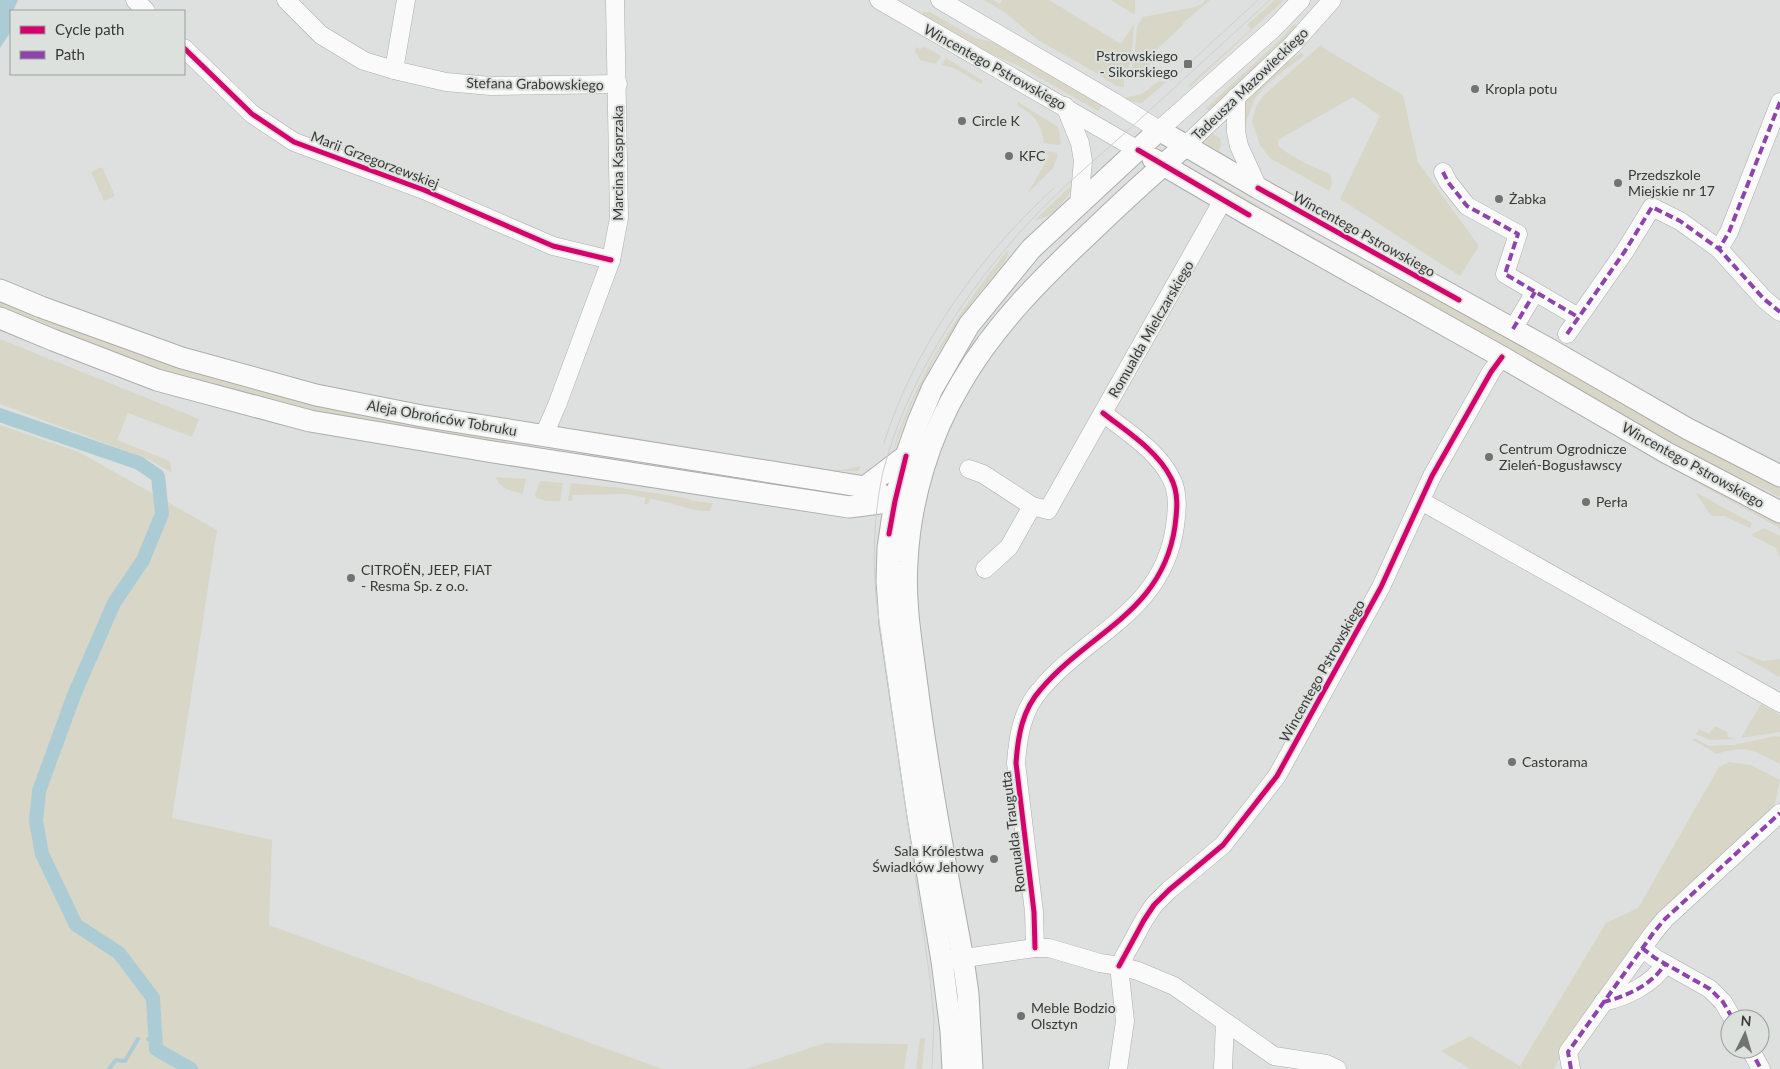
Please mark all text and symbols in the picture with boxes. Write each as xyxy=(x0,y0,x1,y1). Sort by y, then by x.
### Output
legend xyxy=(10,10,185,75)
text: Cycle path xyxy=(55,20,124,38)
street label: Wincentego Pstrowskiego xyxy=(921,20,1070,113)
street label: Tadeusza Mazowieckiego xyxy=(1188,24,1311,144)
text: Path xyxy=(55,45,85,63)
place label: Pstrowskiego - Sikorskiego xyxy=(1096,47,1178,80)
marker: Pstrowskiego - Sikorskiego xyxy=(1182,58,1194,70)
street label: Stefana Grabowskiego xyxy=(466,74,604,93)
place label: Kropla potu xyxy=(1485,80,1557,97)
marker: Kropla potu xyxy=(1469,83,1481,95)
street label: Marcina Kasprzaka xyxy=(609,105,626,221)
place label: Circle K xyxy=(972,112,1020,129)
marker: Circle K xyxy=(956,115,968,127)
street label: Marii Grzegorzewskiej xyxy=(309,127,442,192)
place label: KFC xyxy=(1019,147,1046,164)
marker: KFC xyxy=(1003,150,1015,162)
place label: Przedszkole Miejskie nr 17 xyxy=(1628,166,1715,199)
marker: Przedszkole Miejskie nr 17 xyxy=(1612,177,1624,189)
street label: Wincentego Pstrowskiego xyxy=(1290,187,1439,280)
place label: Żabka xyxy=(1509,190,1546,207)
marker: Żabka xyxy=(1493,193,1505,205)
street label: Romualda Mielczarskiego xyxy=(1104,257,1197,400)
street label: Aleja Obrońców Tobruku xyxy=(366,396,518,439)
street label: Wincentego Pstrowskiego xyxy=(1619,418,1768,511)
place label: Centrum Ogrodnicze Zieleń-Bogusławscy xyxy=(1499,440,1627,473)
marker: Centrum Ogrodnicze Zieleń-Bogusławscy xyxy=(1483,451,1495,463)
place label: Perła xyxy=(1596,493,1628,510)
marker: Perła xyxy=(1580,496,1592,508)
place label: CITROËN, JEEP, FIAT - Resma Sp. z o.o. xyxy=(361,561,493,594)
marker: CITROËN, JEEP, FIAT - Resma Sp. z o.o. xyxy=(345,572,357,584)
street label: Wincentego Pstrowskiego xyxy=(1275,596,1368,745)
place label: Castorama xyxy=(1522,753,1588,770)
marker: Castorama xyxy=(1506,756,1518,768)
street label: Romualda Traugutta xyxy=(997,771,1028,894)
place label: Sala Królestwa Świadków Jehowy xyxy=(872,842,985,875)
marker: Sala Królestwa Świadków Jehowy xyxy=(988,853,1000,865)
place label: Meble Bodzio Olsztyn xyxy=(1031,999,1116,1032)
north arrow xyxy=(1720,1009,1770,1059)
marker: Meble Bodzio Olsztyn xyxy=(1015,1010,1027,1022)
text: N xyxy=(1740,1012,1752,1029)

